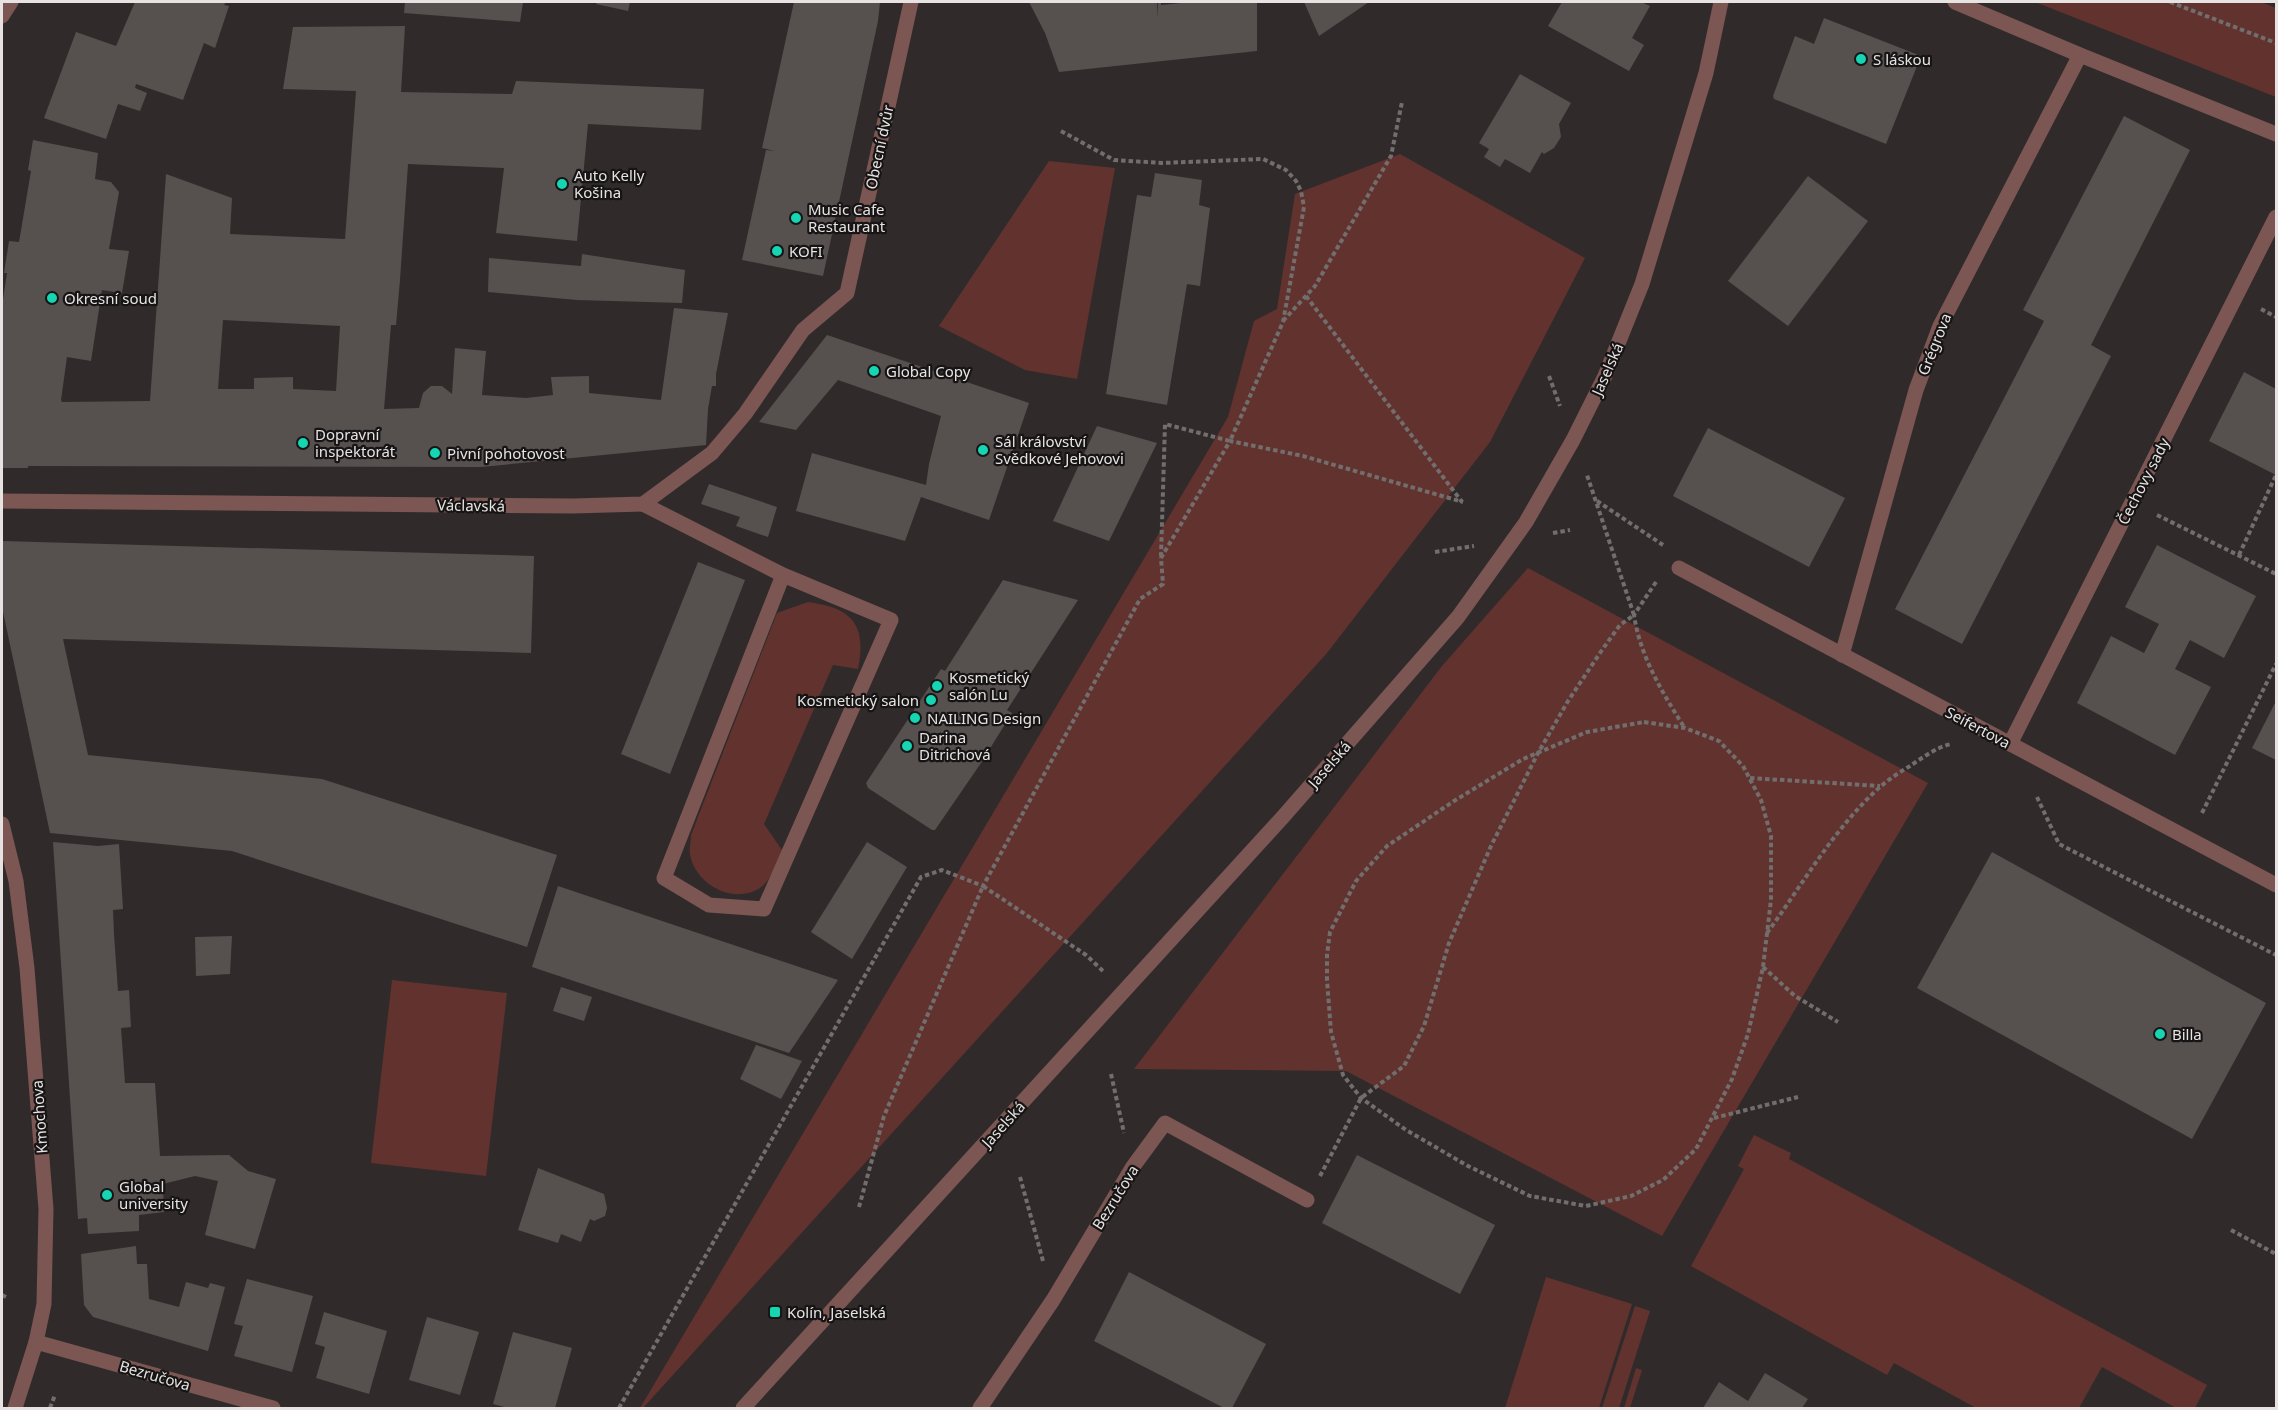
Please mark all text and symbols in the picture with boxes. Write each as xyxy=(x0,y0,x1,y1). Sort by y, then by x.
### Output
place label: S láskou xyxy=(1873,49,1931,69)
marker: S láskou xyxy=(1854,52,1868,66)
street label: Obecní dvůr xyxy=(860,103,898,191)
place label: Auto Kelly Košina xyxy=(574,165,645,202)
marker: Auto Kelly Košina xyxy=(555,177,569,191)
place label: Music Cafe Restaurant xyxy=(808,199,886,236)
marker: Music Cafe Restaurant xyxy=(789,211,803,225)
place label: KOFI xyxy=(789,241,823,261)
marker: KOFI xyxy=(770,244,784,258)
place label: Okresní soud xyxy=(64,288,157,308)
marker: Okresní soud xyxy=(45,291,59,305)
street label: Grégrova xyxy=(1913,310,1955,378)
street label: Jaselská xyxy=(1586,340,1627,400)
place label: Global Copy xyxy=(886,361,971,381)
marker: Global Copy xyxy=(867,364,881,378)
place label: Dopravní inspektorát xyxy=(315,424,396,461)
place label: Sál království Svědkové Jehovovi xyxy=(995,431,1124,468)
street label: Čechovy sady xyxy=(2113,434,2174,528)
marker: Dopravní inspektorát xyxy=(296,436,310,450)
place label: Pivní pohotovost xyxy=(447,443,565,463)
marker: Sál království Svědkové Jehovovi xyxy=(976,443,990,457)
marker: Pivní pohotovost xyxy=(428,446,442,460)
street label: Václavská xyxy=(437,494,505,516)
place label: Kosmetický salón Lu xyxy=(949,667,1030,704)
marker: Kosmetický salón Lu xyxy=(930,679,944,693)
place label: Kosmetický salon xyxy=(797,690,919,710)
marker: Kosmetický salon xyxy=(924,693,938,707)
street label: Seifertova xyxy=(1942,702,2014,752)
place label: NAILING Design xyxy=(927,708,1041,728)
marker: NAILING Design xyxy=(908,711,922,725)
place label: Darina Ditrichová xyxy=(919,727,991,764)
street label: Jaselská xyxy=(1302,736,1355,793)
marker: Darina Ditrichová xyxy=(900,739,914,753)
place label: Billa xyxy=(2172,1024,2202,1044)
marker: Billa xyxy=(2153,1027,2167,1041)
street label: Kmochova xyxy=(26,1080,52,1154)
street label: Jaselská xyxy=(976,1097,1029,1153)
street label: Bezručova xyxy=(1087,1161,1143,1233)
place label: Global university xyxy=(119,1176,188,1213)
marker: Global university xyxy=(100,1188,114,1202)
place label: Kolín, Jaselská xyxy=(787,1302,886,1322)
marker: Kolín, Jaselská xyxy=(768,1305,782,1319)
street label: Bezručova xyxy=(117,1355,193,1395)

